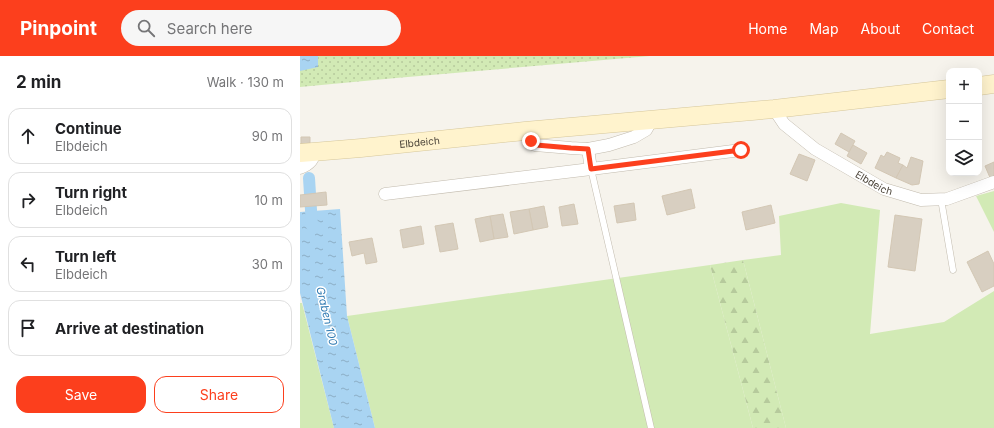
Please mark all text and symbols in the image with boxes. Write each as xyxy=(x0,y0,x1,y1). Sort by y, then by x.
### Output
search box xyxy=(121,10,401,46)
text: Pinpoint xyxy=(20,17,97,40)
icon: search xyxy=(135,17,157,39)
text: Search here xyxy=(167,19,253,38)
text: Home xyxy=(748,20,787,37)
text: Map xyxy=(809,20,839,37)
text: About xyxy=(861,20,900,37)
text: Contact xyxy=(922,20,974,37)
map controls xyxy=(946,68,982,176)
button: + xyxy=(946,68,982,104)
text: 2 min xyxy=(16,72,61,92)
text: Walk · 130 m xyxy=(207,74,284,90)
button: − xyxy=(946,104,982,140)
text: Continue xyxy=(55,119,122,138)
icon: ahead xyxy=(17,125,39,147)
text: 90 m xyxy=(252,128,283,144)
route end xyxy=(522,132,540,150)
street label: Elbdeich xyxy=(399,134,440,150)
text: Elbdeich xyxy=(55,138,108,154)
button: layers xyxy=(946,140,982,176)
route start xyxy=(732,141,750,159)
street label: Elbdeich xyxy=(853,168,894,197)
text: Turn right xyxy=(55,183,127,202)
icon: right xyxy=(17,189,39,211)
text: 10 m xyxy=(254,192,283,208)
text: Elbdeich xyxy=(55,202,108,218)
text: Turn left xyxy=(55,247,116,266)
icon: left xyxy=(17,253,39,275)
text: 30 m xyxy=(252,256,283,272)
text: Elbdeich xyxy=(55,266,108,282)
water label: Graben 100 xyxy=(313,285,341,347)
icon: arrive xyxy=(17,317,39,339)
text: Arrive at destination xyxy=(55,319,204,338)
button: Save xyxy=(16,376,146,413)
button: Share xyxy=(154,376,284,413)

